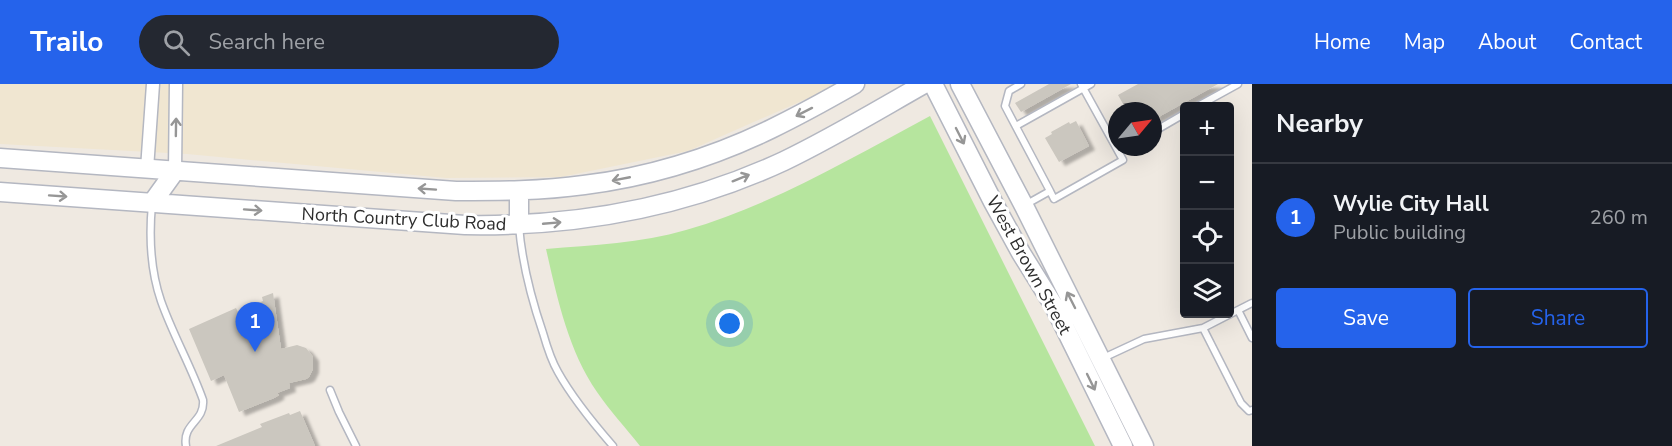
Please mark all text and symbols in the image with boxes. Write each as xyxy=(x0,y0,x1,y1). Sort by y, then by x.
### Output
search box xyxy=(139,15,559,69)
text: Trailo xyxy=(30,23,103,61)
icon: search xyxy=(160,26,193,59)
text: Search here xyxy=(208,27,325,57)
text: Home xyxy=(1314,28,1371,56)
text: Map xyxy=(1404,28,1445,56)
text: About xyxy=(1478,28,1536,56)
text: Contact xyxy=(1569,28,1642,56)
north arrow xyxy=(1108,102,1162,156)
map controls xyxy=(1180,102,1234,318)
button: + xyxy=(1180,102,1234,156)
one-way arrow xyxy=(796,106,813,118)
text: Nearby xyxy=(1276,106,1363,141)
one-way arrow xyxy=(170,118,182,138)
one-way arrow xyxy=(954,127,966,145)
button: − xyxy=(1180,156,1234,210)
one-way arrow xyxy=(732,172,750,183)
one-way arrow xyxy=(612,174,632,185)
one-way arrow xyxy=(418,183,438,194)
text: Wylie City Hall xyxy=(1333,189,1489,219)
one-way arrow xyxy=(48,191,68,202)
street label: West Brown Street xyxy=(981,191,1077,339)
street label: North Country Club Road xyxy=(301,202,507,236)
text: 1 xyxy=(1290,204,1302,231)
text: 260 m xyxy=(1590,204,1648,231)
one-way arrow xyxy=(242,205,262,216)
button: locate xyxy=(1180,210,1234,264)
one-way arrow xyxy=(542,217,562,228)
text: Public building xyxy=(1333,219,1466,246)
button: layers xyxy=(1180,264,1234,318)
button: Save xyxy=(1276,288,1456,348)
button: Share xyxy=(1468,288,1648,348)
one-way arrow xyxy=(1065,291,1076,309)
pin: 1 xyxy=(236,302,274,352)
your location xyxy=(715,309,744,338)
one-way arrow xyxy=(1086,373,1098,391)

